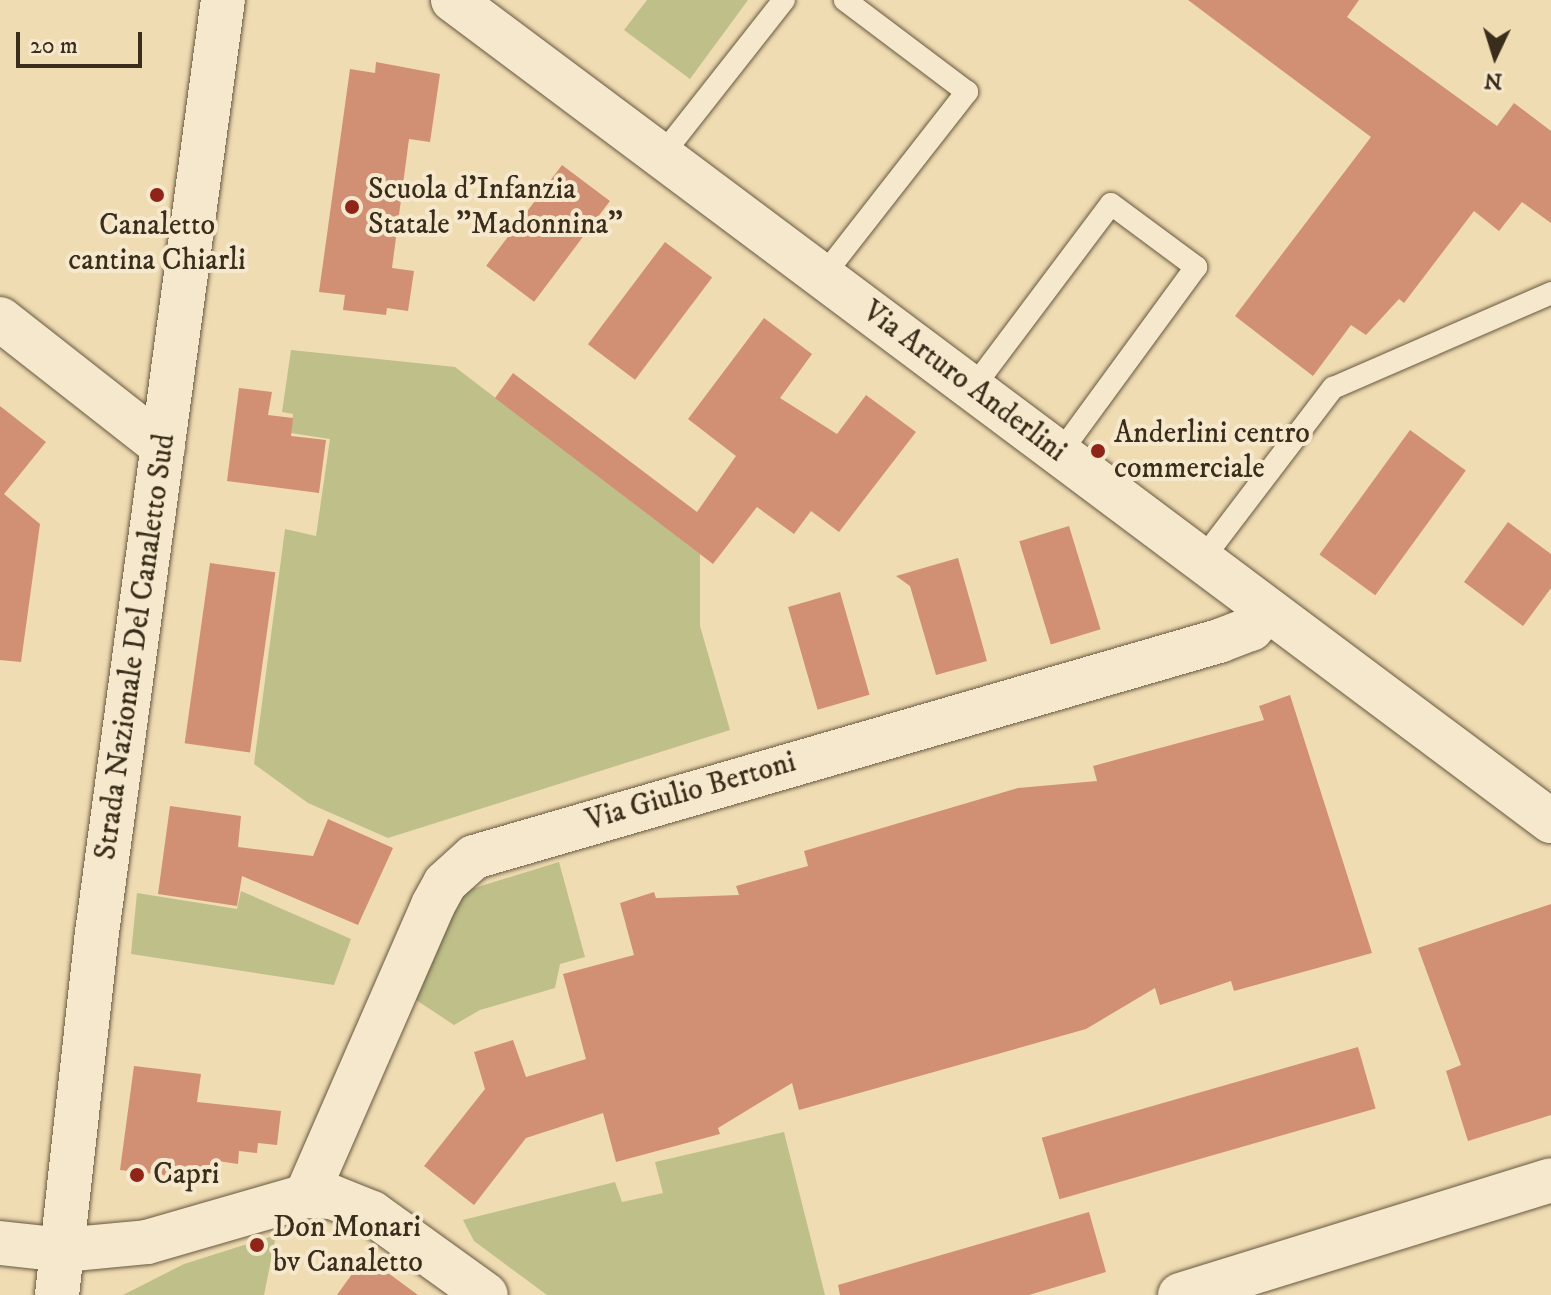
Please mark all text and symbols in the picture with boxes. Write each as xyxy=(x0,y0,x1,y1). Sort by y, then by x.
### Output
scale bar xyxy=(20,16,146,66)
north arrow xyxy=(1455,16,1535,96)
text: 20 m xyxy=(30,31,78,61)
text: N xyxy=(1483,66,1503,95)
place label: Scuola d'Infanzia Statale "Madonnina" xyxy=(368,172,623,242)
marker: Canaletto cantina Chiarli xyxy=(148,186,166,204)
marker: Scuola d'Infanzia Statale "Madonnina" xyxy=(343,198,361,216)
place label: Canaletto cantina Chiarli xyxy=(68,208,246,278)
street label: Via Arturo Anderlini xyxy=(855,294,1073,470)
place label: Anderlini centro commerciale xyxy=(1114,416,1310,486)
street label: Strada Nazionale Del Canaletto Sud xyxy=(88,432,184,862)
marker: Anderlini centro commerciale xyxy=(1089,442,1107,460)
street label: Via Giulio Bertoni xyxy=(582,745,800,839)
place label: Capri xyxy=(153,1157,220,1193)
marker: Capri xyxy=(128,1166,146,1184)
place label: Don Monari bv Canaletto xyxy=(273,1210,423,1280)
marker: Don Monari bv Canaletto xyxy=(248,1236,266,1254)

